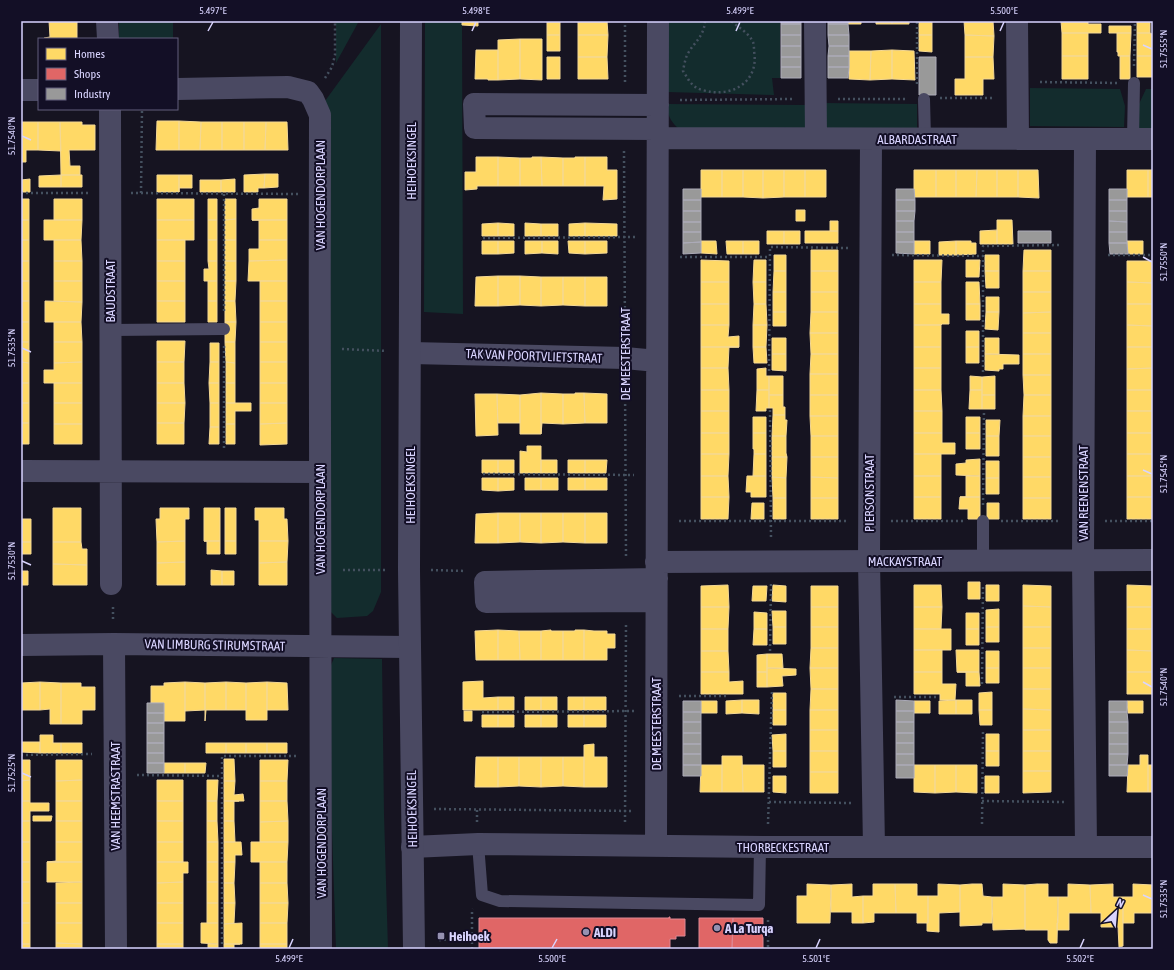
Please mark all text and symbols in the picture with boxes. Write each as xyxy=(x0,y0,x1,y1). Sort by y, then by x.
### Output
text: 5.497°E xyxy=(199,5,228,16)
text: 5.498°E xyxy=(462,5,491,16)
text: 5.499°E xyxy=(726,5,755,16)
text: 5.500°E xyxy=(990,5,1019,16)
text: 51.7555°N xyxy=(1158,30,1169,68)
legend xyxy=(38,38,178,110)
text: Homes xyxy=(74,47,105,61)
text: Shops xyxy=(74,67,100,81)
text: Industry xyxy=(74,87,111,101)
text: 51.7540°N xyxy=(6,117,17,155)
street label: HEIHOEKSINGEL xyxy=(404,122,419,200)
street label: ALBARDASTRAAT xyxy=(877,132,957,147)
street label: VAN HOGENDORPLAAN xyxy=(313,140,328,250)
text: 51.7550°N xyxy=(1158,243,1169,281)
street label: BAUDSTRAAT xyxy=(103,259,118,323)
street label: DE MEESTERSTRAAT xyxy=(618,307,633,401)
text: 51.7535°N xyxy=(6,329,17,367)
street label: TAK VAN POORTVLIETSTRAAT xyxy=(465,346,603,366)
street label: VAN REENENSTRAAT xyxy=(1076,445,1091,541)
street label: HEIHOEKSINGEL xyxy=(403,446,418,524)
street label: PIERSONSTRAAT xyxy=(862,454,877,532)
text: 51.7545°N xyxy=(1158,455,1169,493)
street label: VAN HOGENDORPLAAN xyxy=(313,464,328,574)
text: 51.7530°N xyxy=(6,542,17,580)
street label: MACKAYSTRAAT xyxy=(868,554,942,569)
street label: VAN LIMBURG STIRUMSTRAAT xyxy=(144,636,286,654)
text: 51.7540°N xyxy=(1158,668,1169,706)
street label: DE MEESTERSTRAAT xyxy=(649,677,664,771)
street label: VAN HEEMSTRASTRAAT xyxy=(108,741,123,850)
text: 51.7525°N xyxy=(6,754,17,792)
street label: HEIHOEKSINGEL xyxy=(404,770,420,848)
street label: VAN HOGENDORPLAAN xyxy=(314,788,329,898)
street label: THORBECKESTRAAT xyxy=(737,840,829,855)
text: 51.7535°N xyxy=(1158,880,1169,918)
north arrow xyxy=(1096,892,1136,932)
text: N xyxy=(1115,896,1126,910)
place label: A La Turqa xyxy=(724,921,773,936)
marker: A La Turqa xyxy=(712,923,722,933)
place label: ALDI xyxy=(593,925,616,940)
marker: ALDI xyxy=(581,927,591,937)
place label: Heihoek xyxy=(449,929,490,944)
marker: Heihoek xyxy=(436,931,446,941)
text: 5.499°E xyxy=(275,953,304,964)
text: 5.500°E xyxy=(538,953,567,964)
text: 5.501°E xyxy=(802,953,831,964)
text: 5.502°E xyxy=(1066,953,1095,964)

